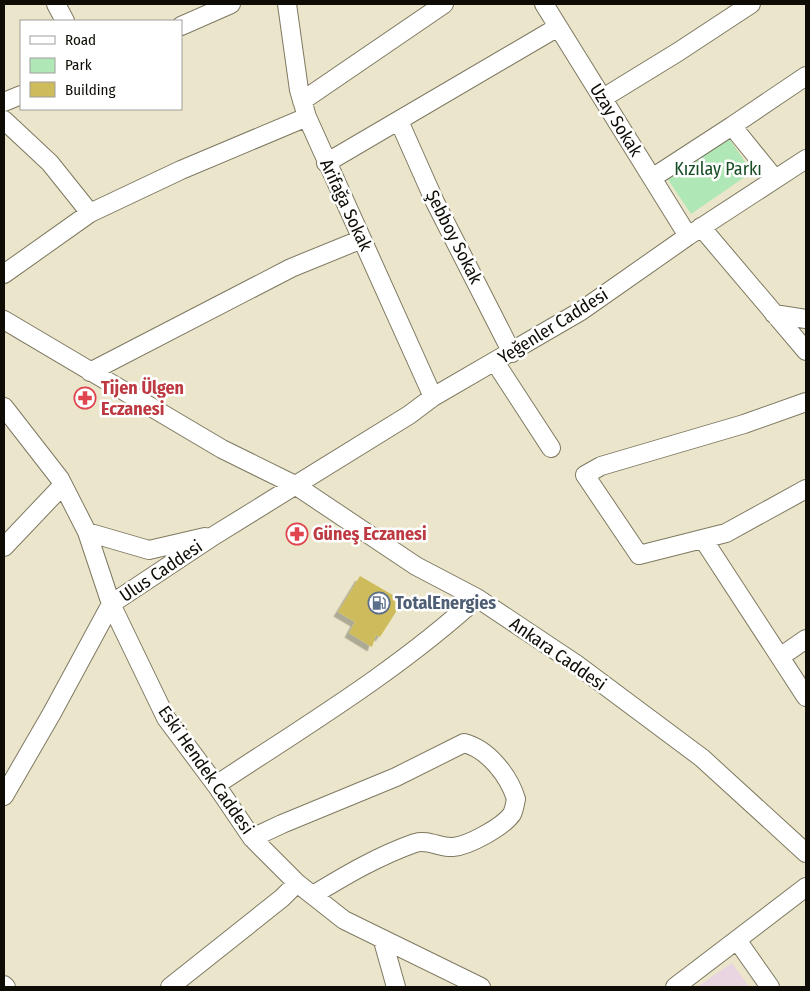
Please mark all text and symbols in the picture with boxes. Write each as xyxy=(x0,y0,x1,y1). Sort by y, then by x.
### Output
legend xyxy=(20,20,182,110)
text: Road xyxy=(65,31,96,49)
text: Park xyxy=(65,56,92,74)
street label: Uzay Sokak xyxy=(585,79,647,161)
text: Building xyxy=(65,81,116,99)
street label: Arifağa Sokak xyxy=(315,156,377,255)
park label: Kızılay Parkı xyxy=(674,158,762,180)
street label: Şebboy Sokak xyxy=(421,186,487,288)
street label: Yeğenler Caddesi xyxy=(494,283,612,369)
place label: Tijen Ülgen Eczanesi xyxy=(101,377,184,420)
pharmacy icon: Tijen Ülgen Eczanesi xyxy=(73,386,97,410)
pharmacy icon: Güneş Eczanesi xyxy=(285,522,309,546)
place label: Güneş Eczanesi xyxy=(313,523,427,545)
street label: Ulus Caddesi xyxy=(116,535,206,607)
fuel station icon: TotalEnergies xyxy=(367,591,391,615)
place label: TotalEnergies xyxy=(395,592,496,614)
street label: Ankara Caddesi xyxy=(505,613,611,695)
street label: Eski Hendek Caddesi xyxy=(153,701,259,839)

